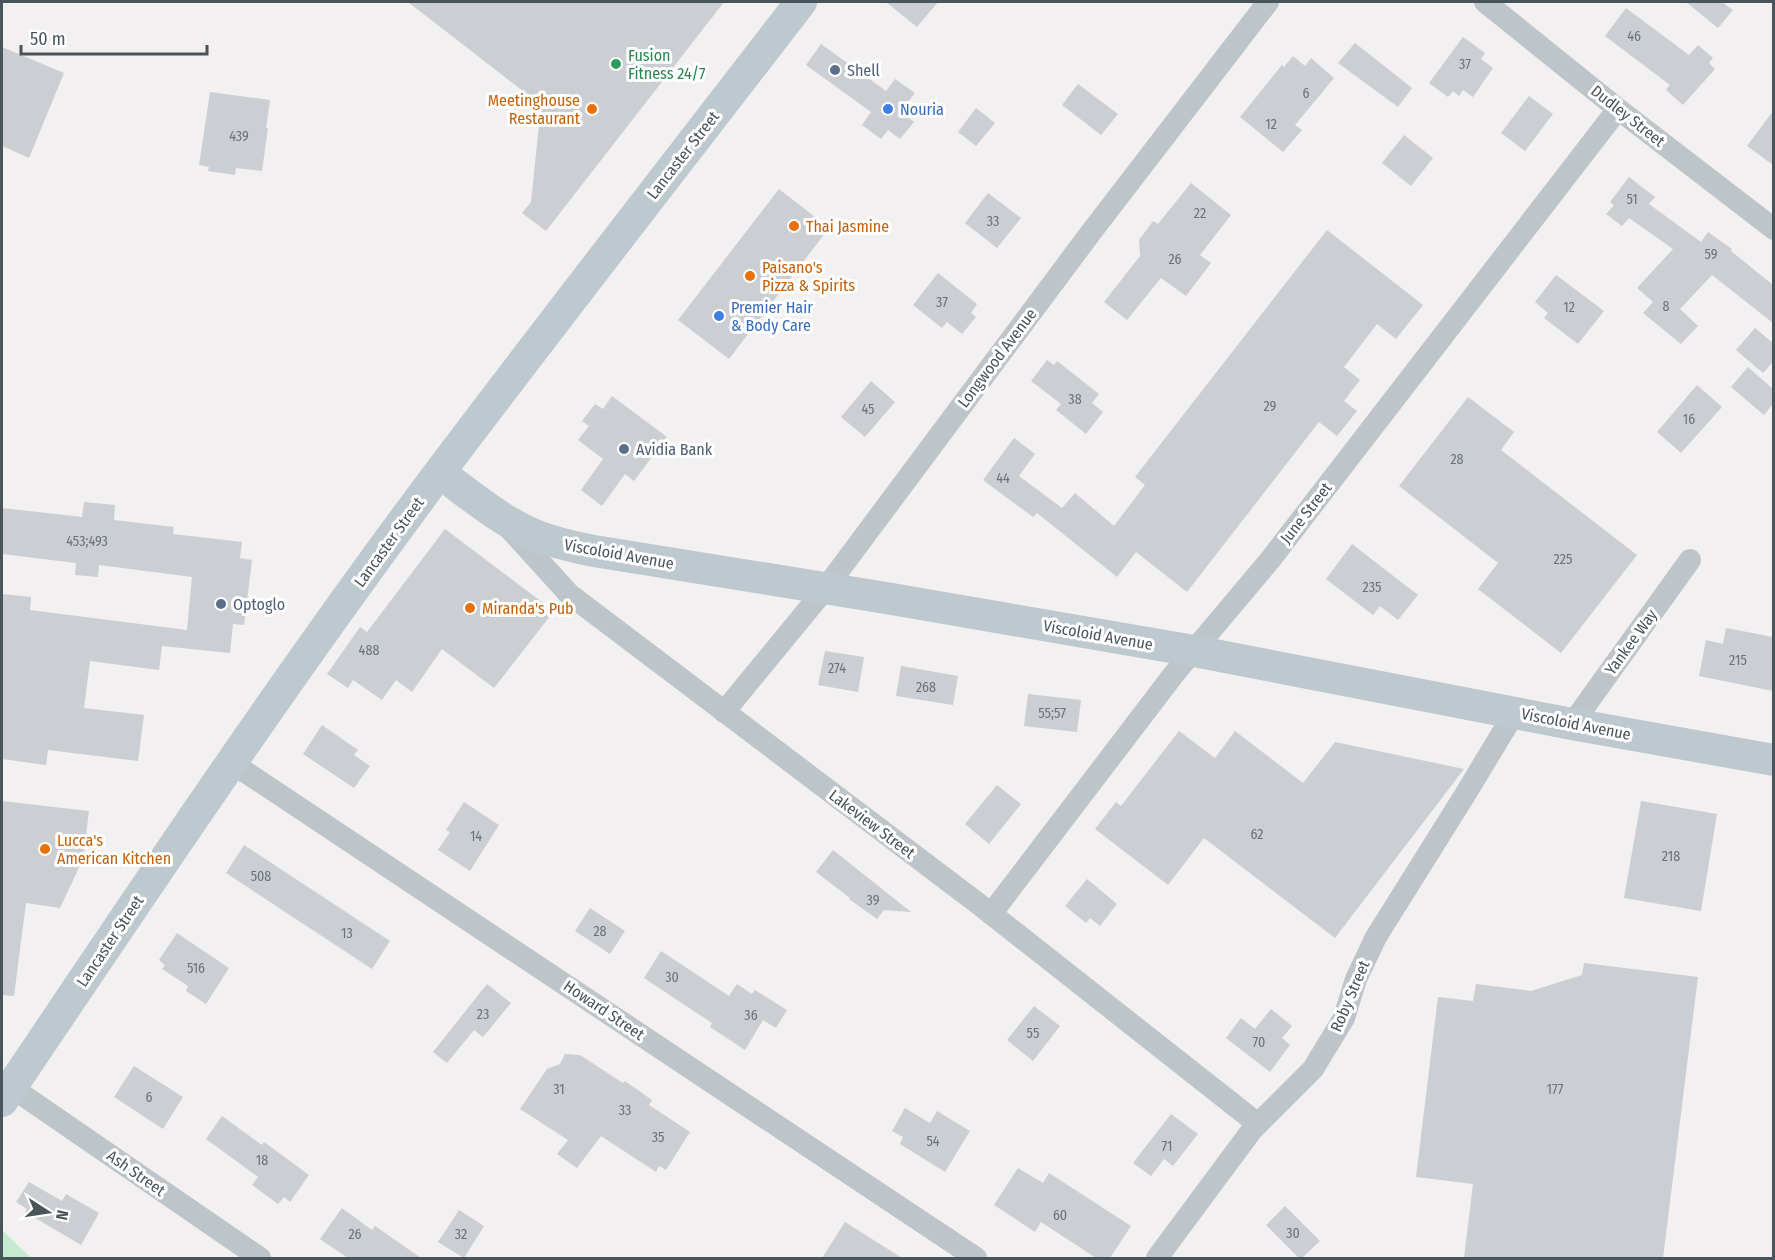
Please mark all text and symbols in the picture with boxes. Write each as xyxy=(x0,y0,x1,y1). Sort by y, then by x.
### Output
scale bar xyxy=(21,18,207,56)
text: 50 m xyxy=(30,28,66,50)
house number: 46 xyxy=(1627,28,1641,45)
place label: Fusion Fitness 24/7 xyxy=(628,46,706,83)
house number: 37 xyxy=(1459,56,1471,73)
marker: Fusion Fitness 24/7 xyxy=(609,57,623,71)
place label: Shell xyxy=(847,61,880,80)
marker: Shell xyxy=(828,63,842,77)
street label: Dudley Street xyxy=(1587,81,1669,151)
house number: 6 xyxy=(1303,85,1310,102)
place label: Meetinghouse Restaurant xyxy=(488,91,581,128)
place label: Nouria xyxy=(900,100,944,119)
marker: Meetinghouse Restaurant xyxy=(585,102,599,116)
marker: Nouria xyxy=(881,102,895,116)
street label: Lancaster Street xyxy=(643,107,724,203)
house number: 12 xyxy=(1265,116,1277,133)
house number: 439 xyxy=(229,128,249,145)
house number: 51 xyxy=(1626,191,1638,208)
house number: 22 xyxy=(1194,205,1206,222)
house number: 33 xyxy=(987,213,999,230)
place label: Thai Jasmine xyxy=(806,217,889,236)
marker: Thai Jasmine xyxy=(787,219,801,233)
house number: 59 xyxy=(1704,246,1718,263)
house number: 26 xyxy=(1168,251,1182,268)
place label: Paisano's Pizza & Spirits xyxy=(762,258,855,295)
marker: Paisano's Pizza & Spirits xyxy=(743,269,757,283)
house number: 37 xyxy=(936,294,948,311)
place label: Premier Hair & Body Care xyxy=(731,298,813,335)
house number: 8 xyxy=(1663,298,1670,315)
house number: 12 xyxy=(1563,299,1575,316)
street label: Longwood Avenue xyxy=(954,305,1040,411)
marker: Premier Hair & Body Care xyxy=(712,309,726,323)
house number: 38 xyxy=(1068,391,1082,408)
house number: 29 xyxy=(1264,398,1277,415)
house number: 45 xyxy=(861,401,875,418)
house number: 16 xyxy=(1683,411,1695,428)
place label: Avidia Bank xyxy=(636,440,713,459)
marker: Avidia Bank xyxy=(617,442,631,456)
house number: 28 xyxy=(1450,451,1464,468)
house number: 44 xyxy=(996,470,1010,487)
street label: June Street xyxy=(1276,478,1336,547)
street label: Lancaster Street xyxy=(350,493,428,590)
house number: 453;493 xyxy=(66,533,108,550)
street label: Viscoloid Avenue xyxy=(563,535,675,573)
house number: 225 xyxy=(1554,551,1572,568)
house number: 235 xyxy=(1363,579,1381,596)
place label: Optoglo xyxy=(233,595,285,614)
marker: Optoglo xyxy=(214,597,228,611)
place label: Miranda's Pub xyxy=(482,599,574,618)
marker: Miranda's Pub xyxy=(463,601,477,615)
street label: Yankee Way xyxy=(1601,605,1662,678)
street label: Viscoloid Avenue xyxy=(1042,616,1154,654)
house number: 488 xyxy=(359,642,379,659)
house number: 215 xyxy=(1729,652,1747,669)
house number: 274 xyxy=(828,660,846,677)
house number: 268 xyxy=(916,679,936,696)
street label: Viscoloid Avenue xyxy=(1520,704,1632,744)
house number: 55;57 xyxy=(1038,705,1066,722)
street label: Lakeview Street xyxy=(825,786,919,863)
house number: 62 xyxy=(1251,826,1264,843)
house number: 14 xyxy=(470,828,482,845)
place label: Lucca's American Kitchen xyxy=(57,831,171,868)
marker: Lucca's American Kitchen xyxy=(38,842,52,856)
house number: 218 xyxy=(1662,848,1680,865)
house number: 508 xyxy=(251,868,271,885)
street label: Lancaster Street xyxy=(72,891,148,990)
house number: 39 xyxy=(867,892,880,909)
house number: 28 xyxy=(593,923,607,940)
house number: 13 xyxy=(341,925,353,942)
street label: Roby Street xyxy=(1326,957,1374,1035)
house number: 516 xyxy=(187,960,205,977)
house number: 30 xyxy=(665,969,679,986)
street label: Howard Street xyxy=(560,976,649,1044)
house number: 23 xyxy=(477,1006,489,1023)
house number: 36 xyxy=(744,1007,758,1024)
house number: 55 xyxy=(1027,1025,1039,1042)
house number: 70 xyxy=(1253,1034,1265,1051)
house number: 31 xyxy=(553,1081,565,1098)
house number: 177 xyxy=(1547,1081,1564,1098)
house number: 6 xyxy=(146,1089,153,1106)
house number: 33 xyxy=(619,1102,631,1119)
house number: 35 xyxy=(652,1129,664,1146)
house number: 54 xyxy=(926,1133,940,1150)
house number: 71 xyxy=(1162,1138,1172,1155)
street label: Ash Street xyxy=(103,1146,169,1200)
house number: 18 xyxy=(256,1152,268,1169)
north arrow xyxy=(18,1182,78,1242)
house number: 60 xyxy=(1053,1207,1067,1224)
text: N xyxy=(52,1208,72,1222)
house number: 30 xyxy=(1286,1225,1300,1242)
house number: 26 xyxy=(348,1226,362,1243)
house number: 32 xyxy=(455,1226,467,1243)

